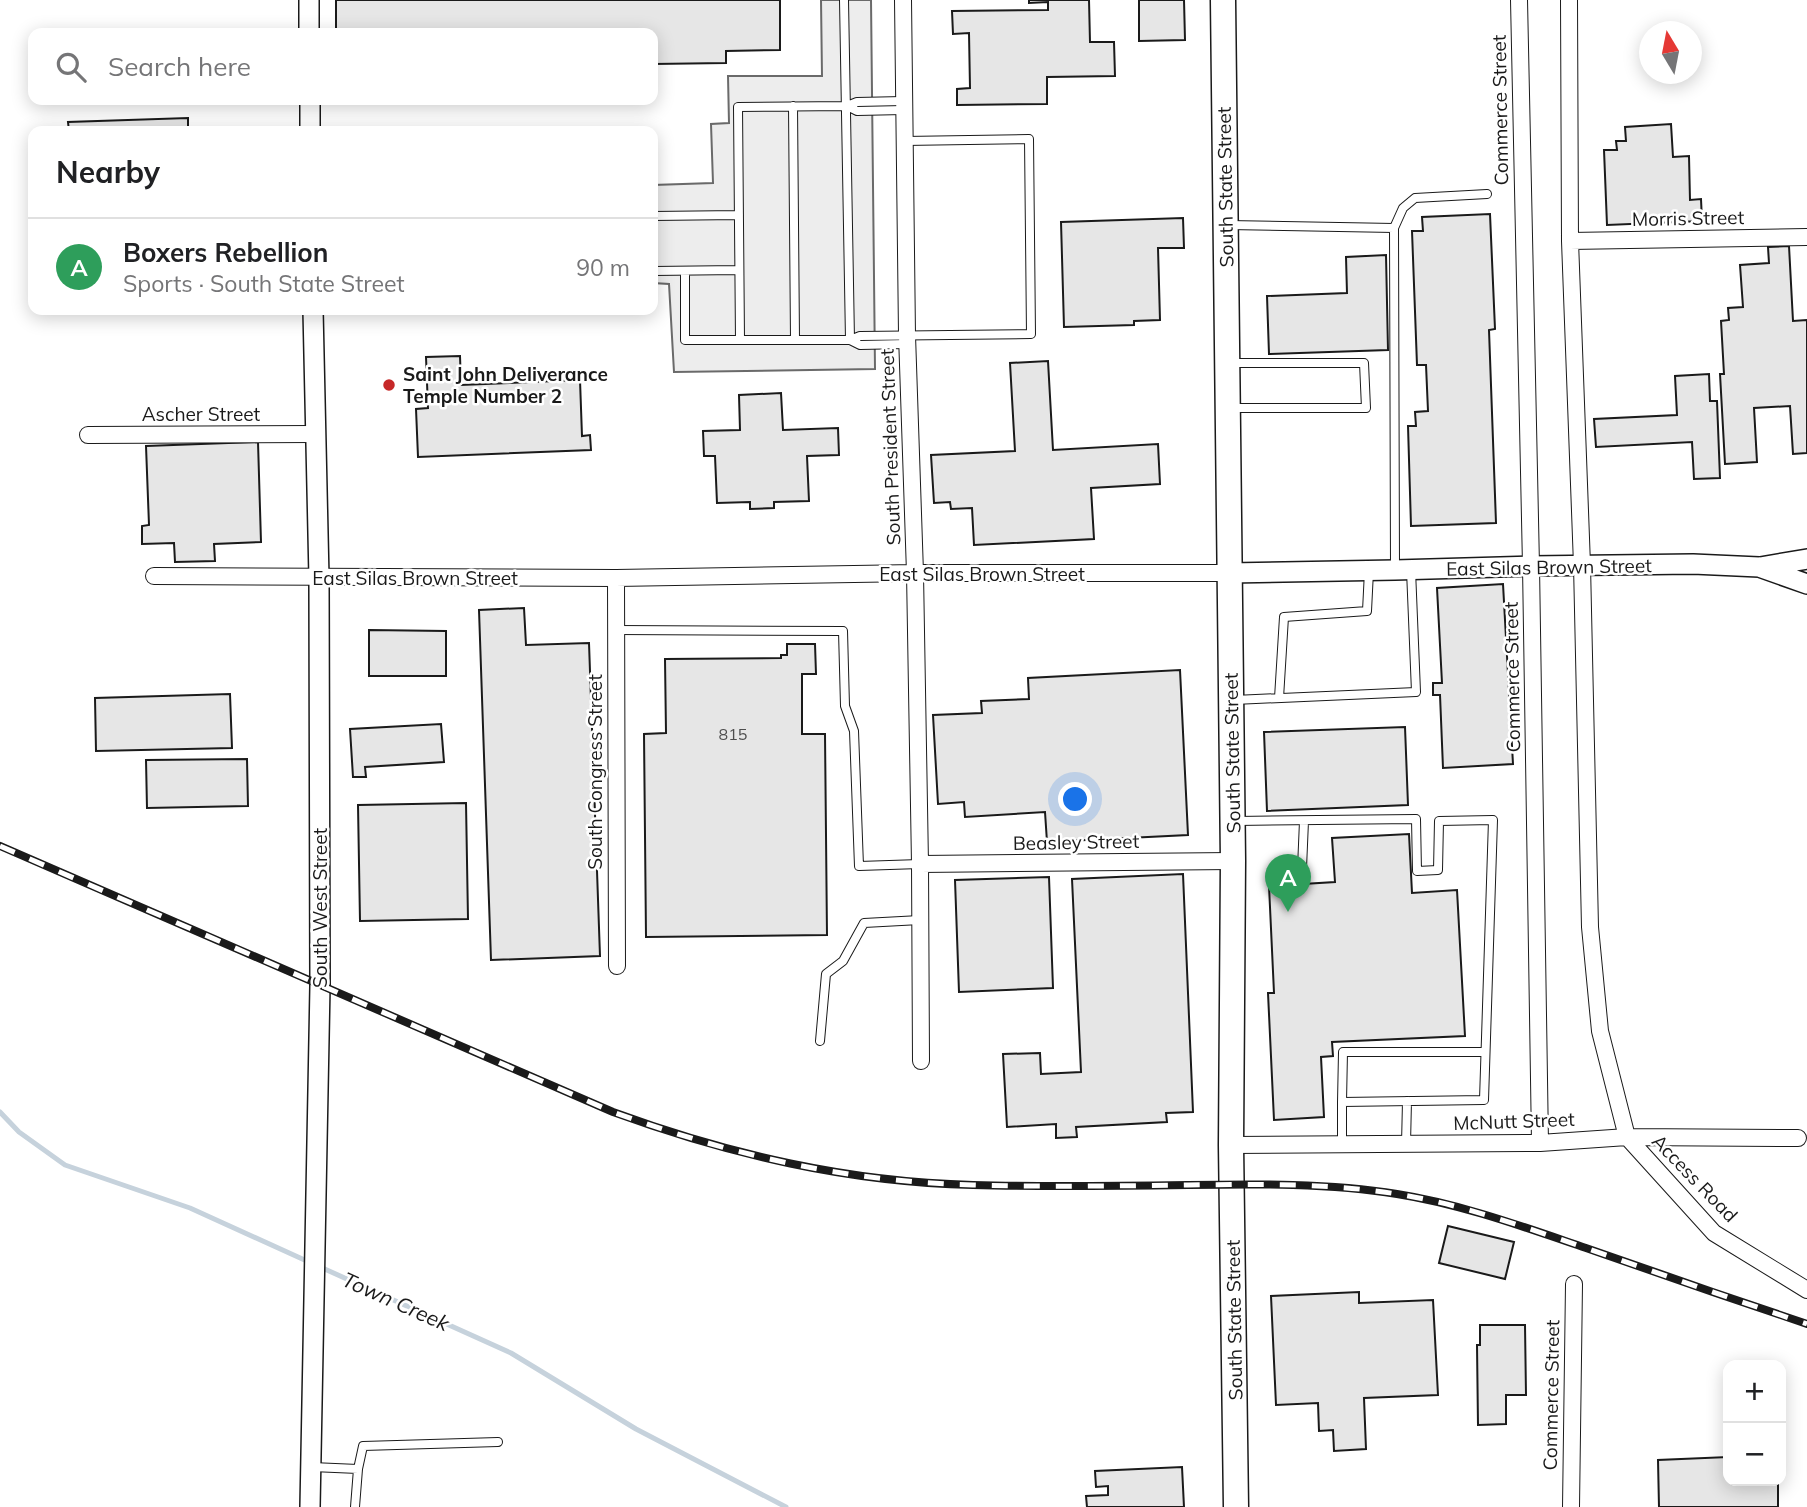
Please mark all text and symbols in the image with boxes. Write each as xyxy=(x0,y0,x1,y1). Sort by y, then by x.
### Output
north arrow xyxy=(1639,21,1702,84)
search box xyxy=(28,28,658,105)
street label: Commerce Street xyxy=(1487,34,1513,186)
icon: search xyxy=(52,48,90,86)
text: Search here xyxy=(108,50,251,83)
street label: South State Street xyxy=(1212,106,1238,268)
text: Nearby xyxy=(56,153,160,191)
street label: Morris Street xyxy=(1632,205,1745,231)
text: Boxers Rebellion xyxy=(123,236,328,269)
text: A xyxy=(70,253,88,282)
text: 90 m xyxy=(576,253,630,282)
text: Sports · South State Street xyxy=(123,269,404,298)
street label: South President Street xyxy=(875,348,905,546)
place label: Saint John Deliverance Temple Number 2 xyxy=(403,362,608,408)
marker: Saint John Deliverance Temple Number 2 xyxy=(381,377,397,393)
street label: Ascher Street xyxy=(142,402,261,426)
street label: East Silas Brown Street xyxy=(1446,553,1652,581)
street label: East Silas Brown Street xyxy=(879,562,1085,586)
street label: East Silas Brown Street xyxy=(312,566,518,590)
street label: Commerce Street xyxy=(1499,601,1525,753)
street label: South State Street xyxy=(1219,672,1245,834)
street label: South Congress Street xyxy=(583,674,607,870)
house number: 815 xyxy=(719,724,747,744)
your location xyxy=(1058,782,1092,816)
street label: South West Street xyxy=(308,828,332,988)
street label: Beasley Street xyxy=(1013,829,1140,855)
pin: A xyxy=(1265,854,1311,912)
street label: McNutt Street xyxy=(1453,1107,1575,1135)
street label: Access Road xyxy=(1647,1129,1743,1227)
street label: South State Street xyxy=(1221,1239,1247,1401)
water label: Town Creek xyxy=(338,1266,455,1337)
street label: Commerce Street xyxy=(1538,1319,1564,1471)
map controls xyxy=(1723,1360,1786,1486)
button: + xyxy=(1723,1360,1786,1423)
button: − xyxy=(1723,1423,1786,1486)

